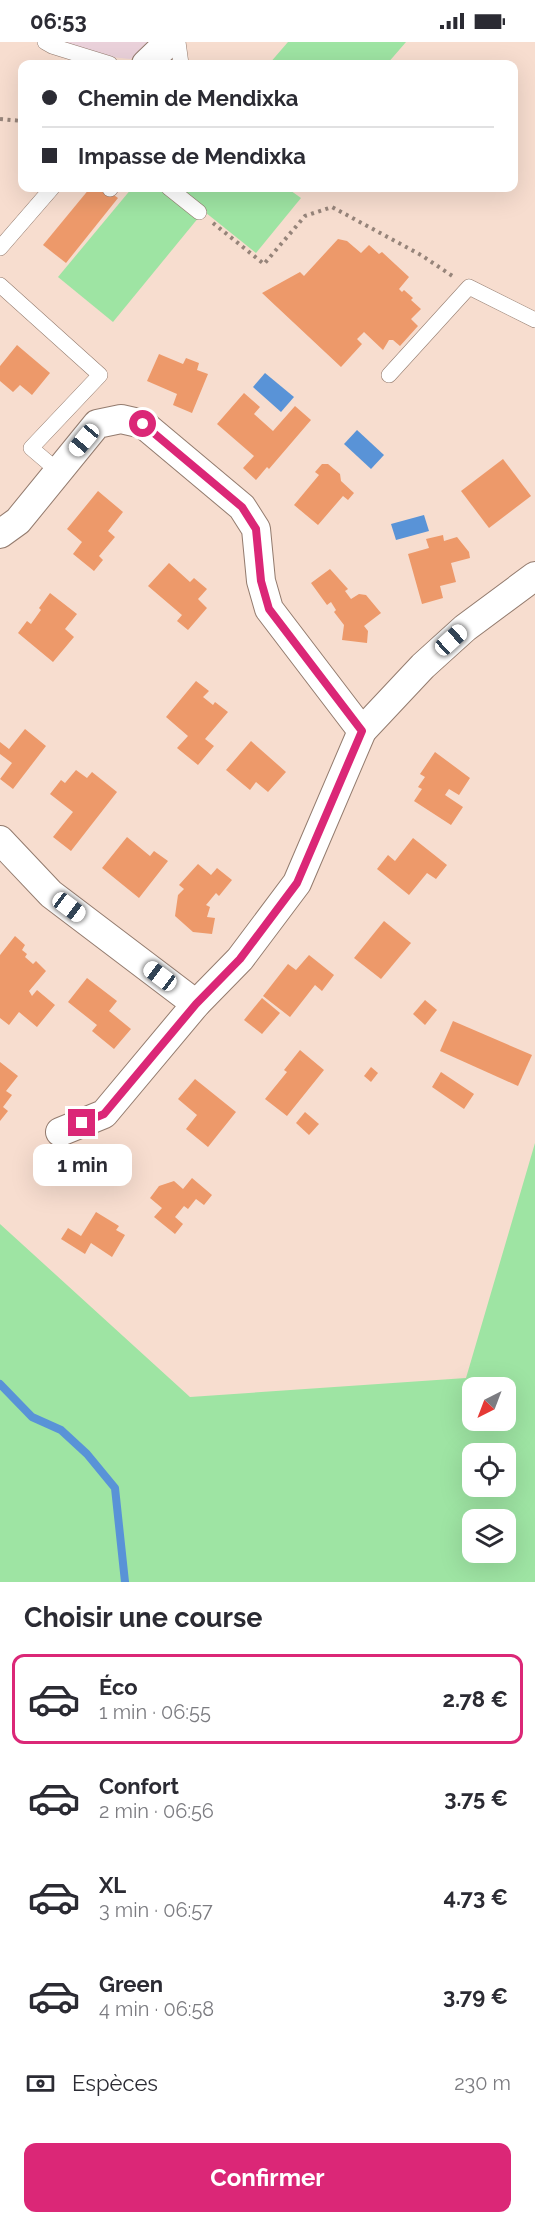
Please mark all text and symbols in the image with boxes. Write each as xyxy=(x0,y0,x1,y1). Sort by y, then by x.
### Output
text: 06:53 xyxy=(30,8,87,34)
text: Chemin de Mendixka xyxy=(78,85,298,111)
text: Impasse de Mendixka xyxy=(78,143,306,169)
route start xyxy=(129,410,156,437)
car xyxy=(66,420,102,460)
car xyxy=(432,621,470,659)
car xyxy=(49,889,89,925)
car xyxy=(140,958,180,994)
route end xyxy=(68,1109,95,1136)
callout: 1 min xyxy=(32,1144,132,1186)
text: 1 min xyxy=(57,1153,108,1177)
north arrow xyxy=(462,1377,516,1431)
map controls xyxy=(462,1377,516,1563)
button: locate xyxy=(462,1443,516,1497)
button: layers xyxy=(462,1509,516,1563)
text: Choisir une course xyxy=(24,1602,262,1633)
icon: car xyxy=(27,1672,81,1726)
text: Éco xyxy=(99,1674,138,1700)
text: 2.78 € xyxy=(443,1686,508,1712)
text: 1 min · 06:55 xyxy=(99,1700,211,1724)
icon: car xyxy=(27,1771,81,1825)
text: Confort xyxy=(99,1773,179,1799)
text: 3.75 € xyxy=(444,1785,508,1811)
text: 2 min · 06:56 xyxy=(99,1799,214,1823)
icon: car xyxy=(27,1870,81,1924)
text: XL xyxy=(99,1872,126,1898)
text: 4.73 € xyxy=(443,1884,508,1910)
text: 3 min · 06:57 xyxy=(99,1898,213,1922)
icon: car xyxy=(27,1969,81,2023)
text: Green xyxy=(99,1971,163,1997)
text: 3.79 € xyxy=(443,1983,508,2009)
text: 4 min · 06:58 xyxy=(99,1997,214,2021)
icon: cash xyxy=(24,2067,57,2100)
text: Espèces xyxy=(72,2070,158,2096)
text: 230 m xyxy=(454,2071,511,2095)
button: Confirmer xyxy=(24,2143,511,2212)

